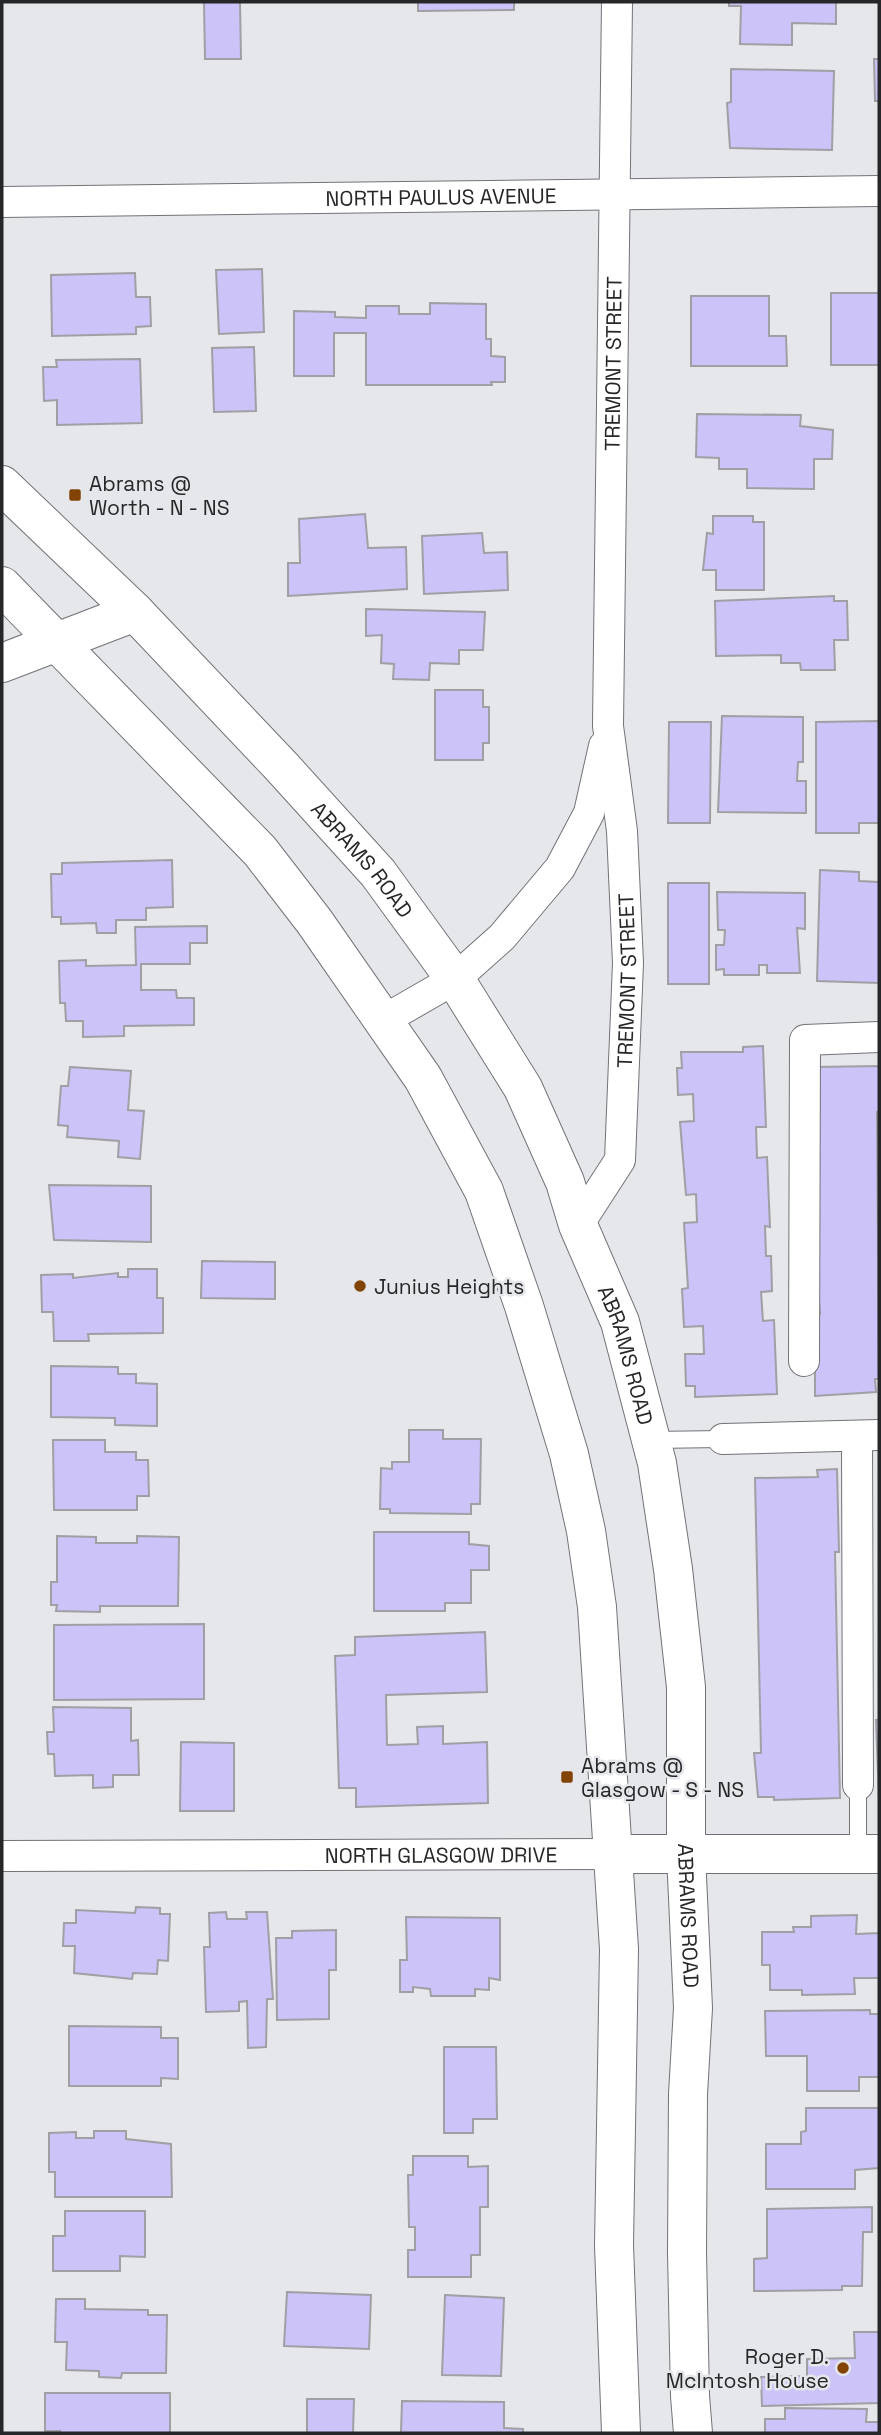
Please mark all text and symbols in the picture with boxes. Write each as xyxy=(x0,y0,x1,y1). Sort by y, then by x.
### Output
street label: NORTH PAULUS AVENUE xyxy=(325,182,557,211)
street label: TREMONT STREET xyxy=(598,276,627,451)
place label: Abrams @ Worth - N - NS xyxy=(89,470,230,521)
marker: Abrams @ Worth - N - NS xyxy=(67,487,83,503)
street label: ABRAMS ROAD xyxy=(306,795,419,923)
street label: TREMONT STREET xyxy=(610,893,642,1068)
place label: Junius Heights xyxy=(374,1273,524,1300)
marker: Junius Heights xyxy=(352,1278,368,1294)
street label: ABRAMS ROAD xyxy=(592,1281,660,1428)
place label: Abrams @ Glasgow - S - NS xyxy=(581,1752,744,1803)
marker: Abrams @ Glasgow - S - NS xyxy=(559,1769,575,1785)
street label: NORTH GLASGOW DRIVE xyxy=(325,1841,557,1868)
street label: ABRAMS ROAD xyxy=(673,1844,706,1988)
place label: Roger D. McIntosh House xyxy=(666,2343,829,2394)
marker: Roger D. McIntosh House xyxy=(835,2360,851,2376)

